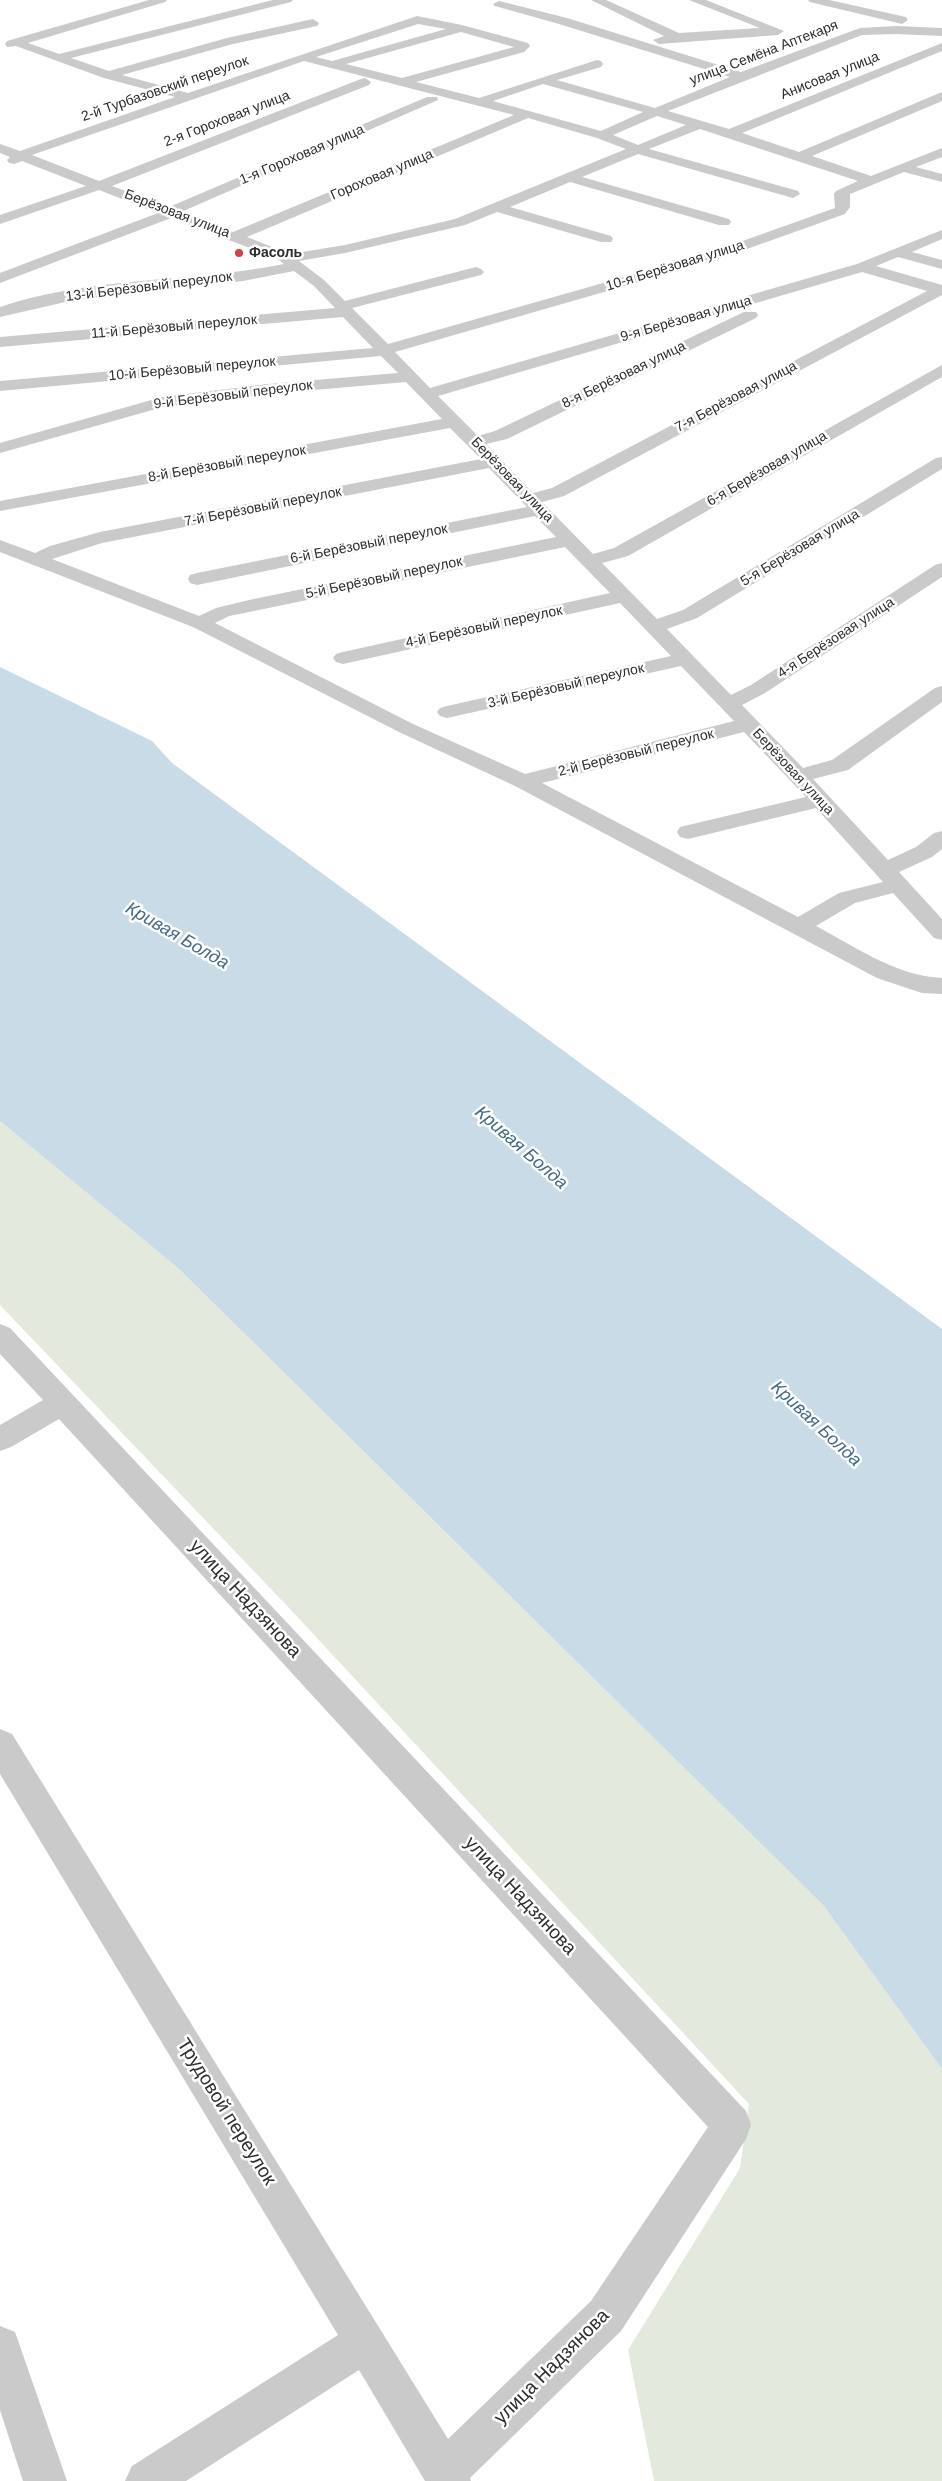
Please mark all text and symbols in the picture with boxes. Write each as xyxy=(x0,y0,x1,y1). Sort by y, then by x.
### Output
street label: улица Семёна Аптекаря xyxy=(687,17,841,89)
street label: Анисовая улица xyxy=(778,49,882,103)
street label: 2-й Турбазовский переулок xyxy=(79,52,251,126)
street label: 2-я Гороховая улица xyxy=(162,87,292,151)
street label: 1-я Гороховая улица xyxy=(237,121,367,189)
street label: Гороховая улица xyxy=(328,146,436,204)
street label: Берёзовая улица xyxy=(122,186,232,242)
street label: 10-я Берёзовая улица xyxy=(604,237,746,295)
place label: Фасоль xyxy=(249,245,302,261)
marker: Фасоль xyxy=(233,247,245,259)
street label: 13-й Берёзовый переулок xyxy=(65,268,233,306)
street label: 9-я Берёзовая улица xyxy=(619,292,753,346)
street label: 11-й Берёзовый переулок xyxy=(90,311,258,343)
street label: 8-я Берёзовая улица xyxy=(559,338,689,412)
street label: 10-й Берёзовый переулок xyxy=(108,353,276,385)
street label: 7-я Берёзовая улица xyxy=(672,358,800,436)
street label: 9-й Берёзовый переулок xyxy=(153,377,313,413)
street label: 6-я Берёзовая улица xyxy=(704,428,830,510)
street label: Берёзовая улица xyxy=(467,434,557,526)
street label: 8-й Берёзовый переулок xyxy=(147,442,307,486)
street label: 7-й Берёзовый переулок xyxy=(183,484,343,530)
street label: 5-я Берёзовая улица xyxy=(738,506,862,590)
street label: 6-й Берёзовый переулок xyxy=(289,521,449,567)
street label: 5-й Берёзовый переулок xyxy=(304,553,464,603)
street label: 4-я Берёзовая улица xyxy=(775,594,897,682)
street label: 4-й Берёзовый переулок xyxy=(404,602,564,652)
street label: 3-й Берёзовый переулок xyxy=(486,660,646,712)
street label: Берёзовая улица xyxy=(749,725,837,819)
street label: 2-й Берёзовый переулок xyxy=(557,726,715,780)
water label: Кривая Болда xyxy=(122,898,232,974)
water label: Кривая Болда xyxy=(470,1102,572,1194)
water label: Кривая Болда xyxy=(766,1377,866,1471)
street label: улица Надзянова xyxy=(184,1535,306,1663)
street label: улица Надзянова xyxy=(459,1832,581,1960)
street label: Трудовой переулок xyxy=(172,2034,280,2190)
street label: улица Надзянова xyxy=(490,2305,614,2429)

